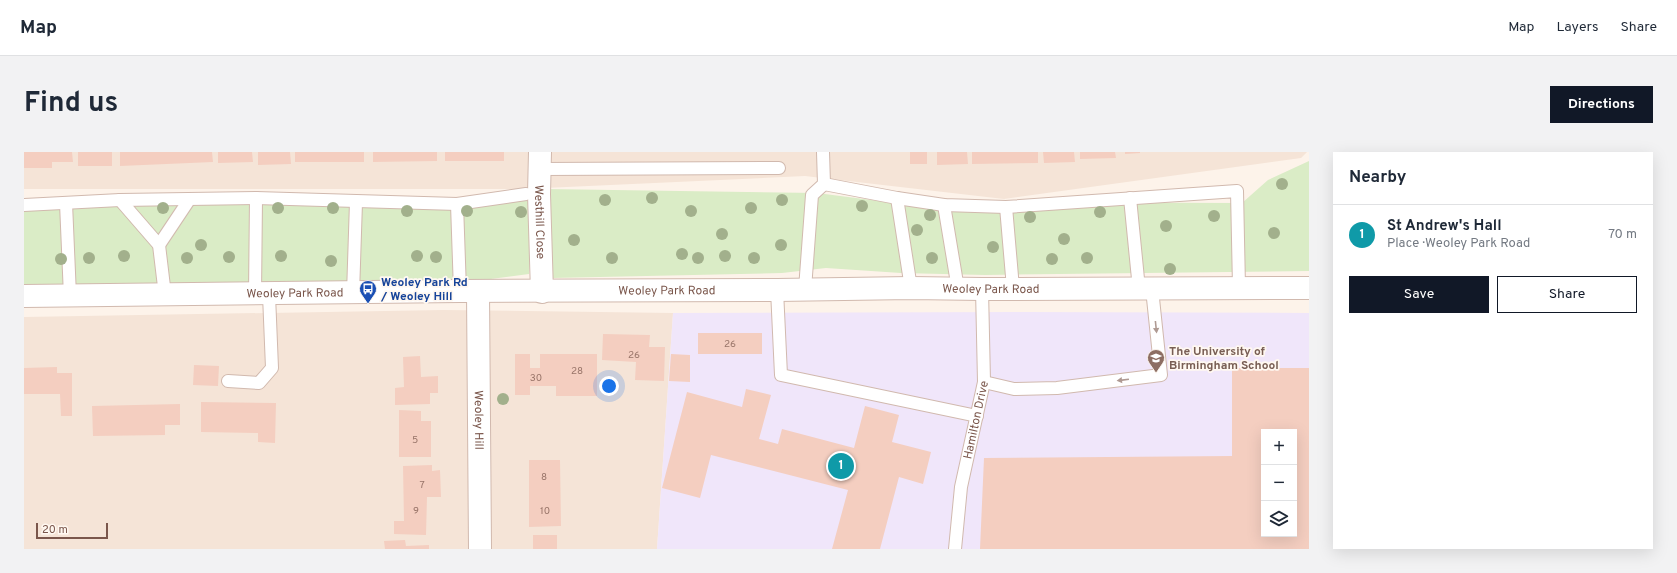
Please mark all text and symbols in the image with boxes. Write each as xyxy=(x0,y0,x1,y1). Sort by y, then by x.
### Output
text: Map xyxy=(20,16,57,40)
text: Map xyxy=(1508,19,1534,36)
text: Layers xyxy=(1556,19,1598,36)
text: Share xyxy=(1620,19,1657,36)
text: Find us xyxy=(24,86,118,122)
button: Directions xyxy=(1550,86,1653,123)
text: Nearby xyxy=(1349,167,1406,189)
street label: Westhill Close xyxy=(530,185,548,259)
text: St Andrew's Hall xyxy=(1387,217,1502,236)
text: 1 xyxy=(1359,227,1365,243)
text: 70 m xyxy=(1608,227,1637,243)
text: Place · Weoley Park Road xyxy=(1387,236,1530,252)
place label: Weoley Park Rd / Weoley Hill xyxy=(380,275,468,305)
button: Save xyxy=(1349,276,1489,313)
button: Share xyxy=(1497,276,1637,313)
bus stop icon: Weoley Park Rd / Weoley Hill xyxy=(358,279,378,304)
street label: Weoley Park Road xyxy=(942,281,1040,298)
street label: Weoley Park Road xyxy=(618,283,716,300)
street label: Weoley Park Road xyxy=(246,285,344,302)
one-way arrow xyxy=(1153,321,1160,333)
house number: 26 xyxy=(724,338,736,351)
place label: The University of Birmingham School xyxy=(1169,344,1279,374)
school or university icon: The University of Birmingham School xyxy=(1146,348,1166,373)
house number: 26 xyxy=(628,349,640,362)
house number: 28 xyxy=(571,365,583,378)
house number: 30 xyxy=(530,372,542,385)
your location xyxy=(599,376,619,396)
one-way arrow xyxy=(1117,377,1129,383)
street label: Hamilton Drive xyxy=(960,379,993,461)
street label: Weoley Hill xyxy=(470,390,486,450)
map controls xyxy=(1261,429,1297,537)
button: + xyxy=(1261,429,1297,465)
house number: 5 xyxy=(412,434,418,447)
pin: 1 xyxy=(828,451,854,481)
button: − xyxy=(1261,465,1297,501)
house number: 8 xyxy=(541,471,547,484)
house number: 7 xyxy=(419,479,425,492)
button: layers xyxy=(1261,501,1297,537)
house number: 9 xyxy=(413,505,419,518)
house number: 10 xyxy=(540,505,550,518)
scale bar xyxy=(36,521,108,540)
text: 20 m xyxy=(42,523,68,537)

